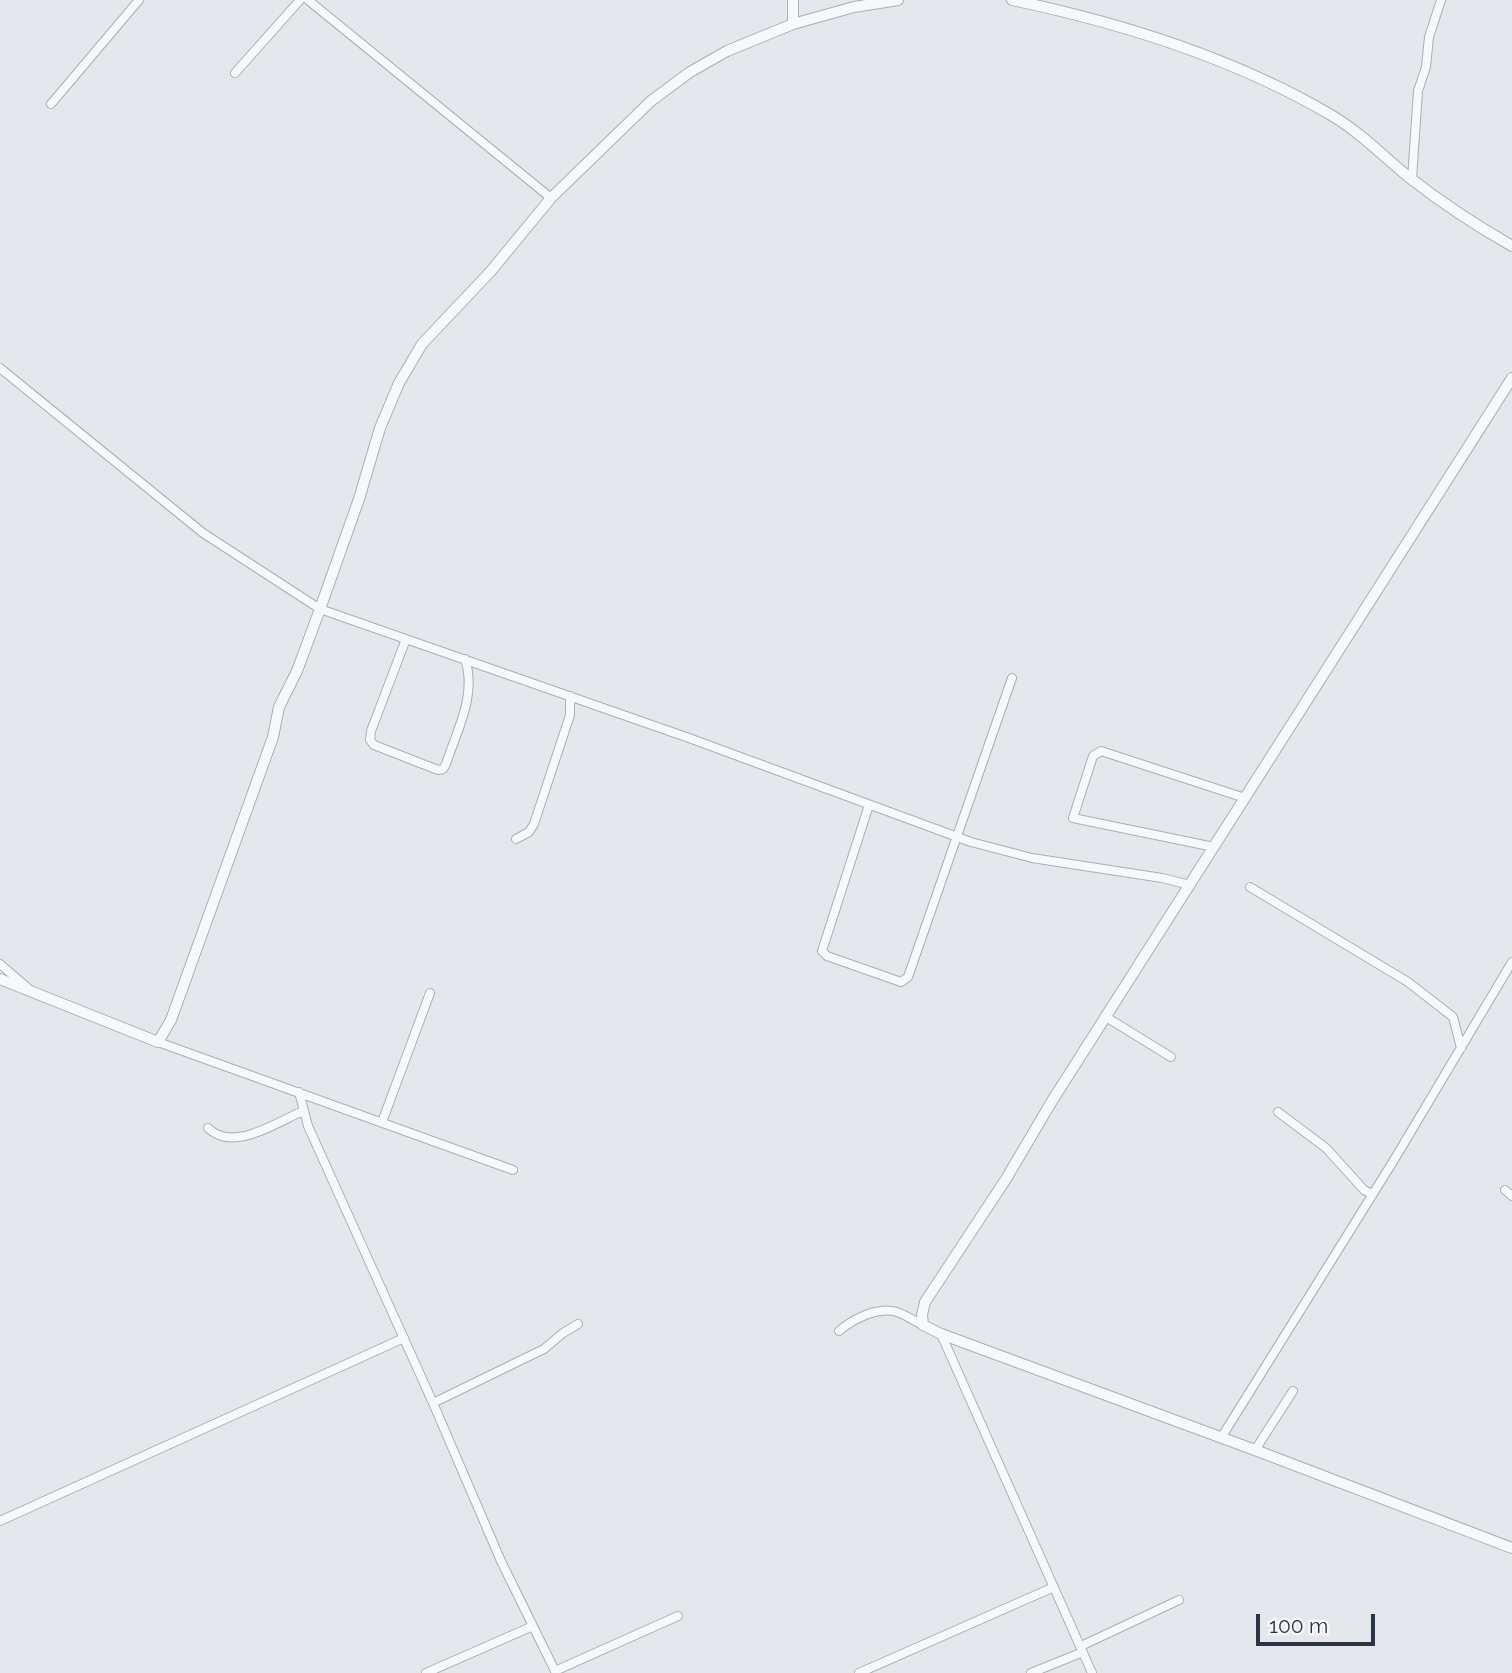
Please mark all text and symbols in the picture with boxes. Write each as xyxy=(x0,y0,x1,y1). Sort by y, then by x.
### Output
scale bar xyxy=(1260,1600,1379,1644)
text: 100 m xyxy=(1269,1613,1328,1638)

